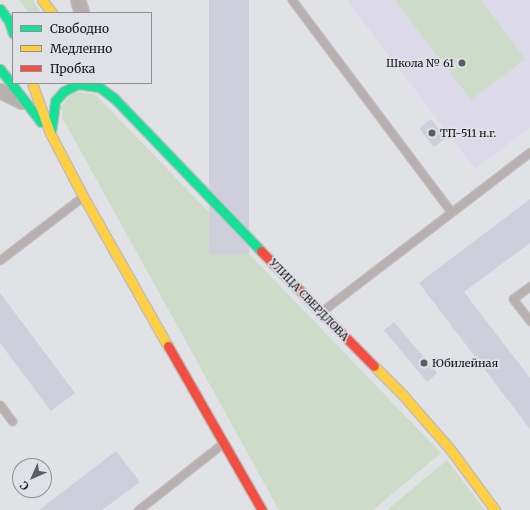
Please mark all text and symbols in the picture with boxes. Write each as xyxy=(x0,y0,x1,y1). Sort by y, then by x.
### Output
legend xyxy=(12,12,152,84)
text: Свободно xyxy=(50,21,109,36)
text: Медленно xyxy=(50,41,112,56)
place label: Школа № 61 xyxy=(386,56,454,70)
marker: Школа № 61 xyxy=(457,58,467,68)
text: Пробка xyxy=(50,61,95,76)
place label: ТП-511 н.г. xyxy=(440,126,496,140)
marker: ТП-511 н.г. xyxy=(427,128,437,138)
street label: УЛИЦА СВЕРДЛОВА xyxy=(266,256,352,344)
place label: Юбилейная xyxy=(432,356,498,370)
marker: Юбилейная xyxy=(419,358,429,368)
north arrow xyxy=(12,458,52,498)
text: С xyxy=(17,478,32,493)

